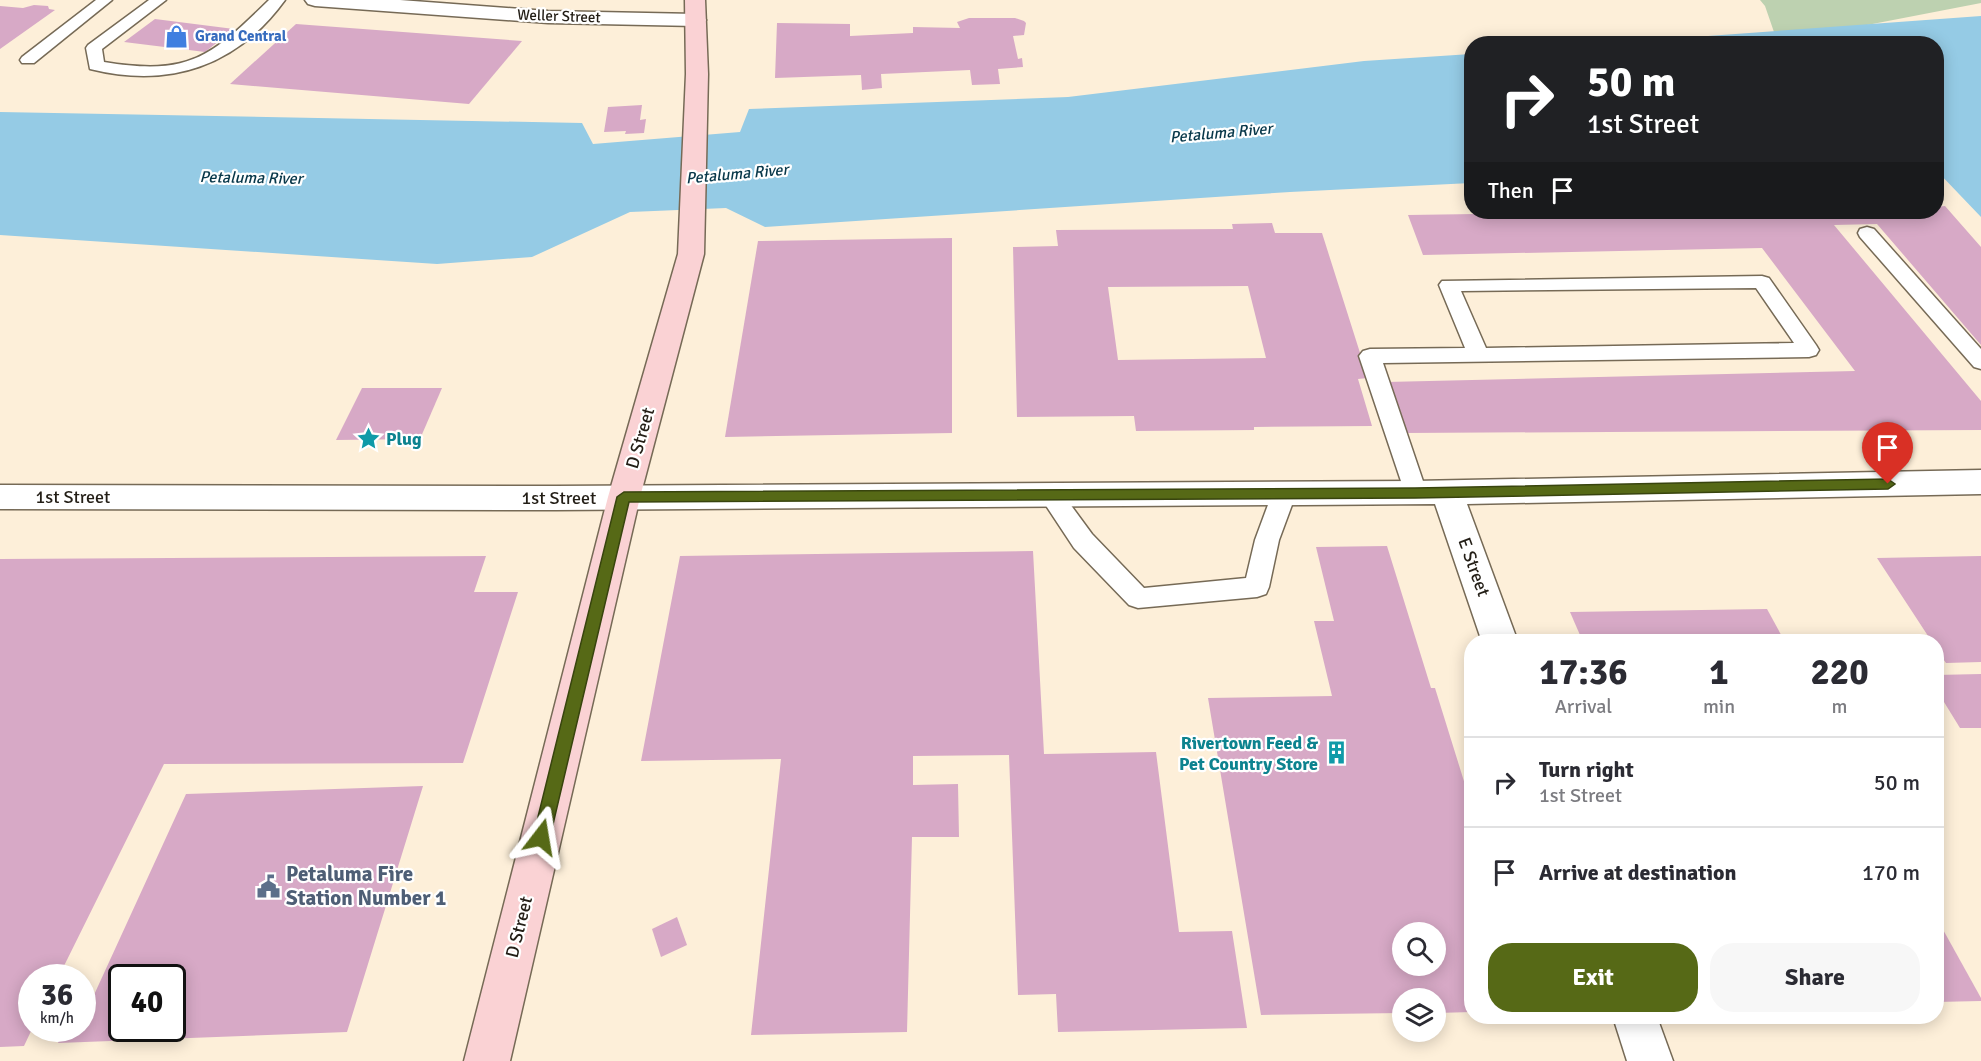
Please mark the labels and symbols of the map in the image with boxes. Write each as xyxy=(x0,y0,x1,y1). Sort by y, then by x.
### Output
street label: Weller Street xyxy=(517,6,601,26)
shop icon: Grand Central xyxy=(164,23,190,49)
place label: Grand Central xyxy=(195,27,287,45)
water label: Petaluma River xyxy=(1169,118,1275,147)
water label: Petaluma River xyxy=(685,159,791,188)
water label: Petaluma River xyxy=(199,167,305,189)
street label: D Street xyxy=(621,405,659,471)
pin xyxy=(1862,422,1913,484)
place icon: Plug xyxy=(355,426,381,452)
place label: Plug xyxy=(386,428,422,450)
street label: 1st Street xyxy=(36,486,110,508)
street label: 1st Street xyxy=(522,487,596,509)
street label: E Street xyxy=(1453,535,1495,599)
place label: Rivertown Feed & Pet Country Store xyxy=(1179,732,1318,775)
building icon: Rivertown Feed & Pet Country Store xyxy=(1323,740,1349,766)
position arrow xyxy=(509,805,573,869)
place label: Petaluma Fire Station Number 1 xyxy=(286,861,446,911)
public building icon: Petaluma Fire Station Number 1 xyxy=(255,873,281,899)
street label: D Street xyxy=(501,894,537,960)
speed limit sign: 40 xyxy=(108,964,186,1042)

